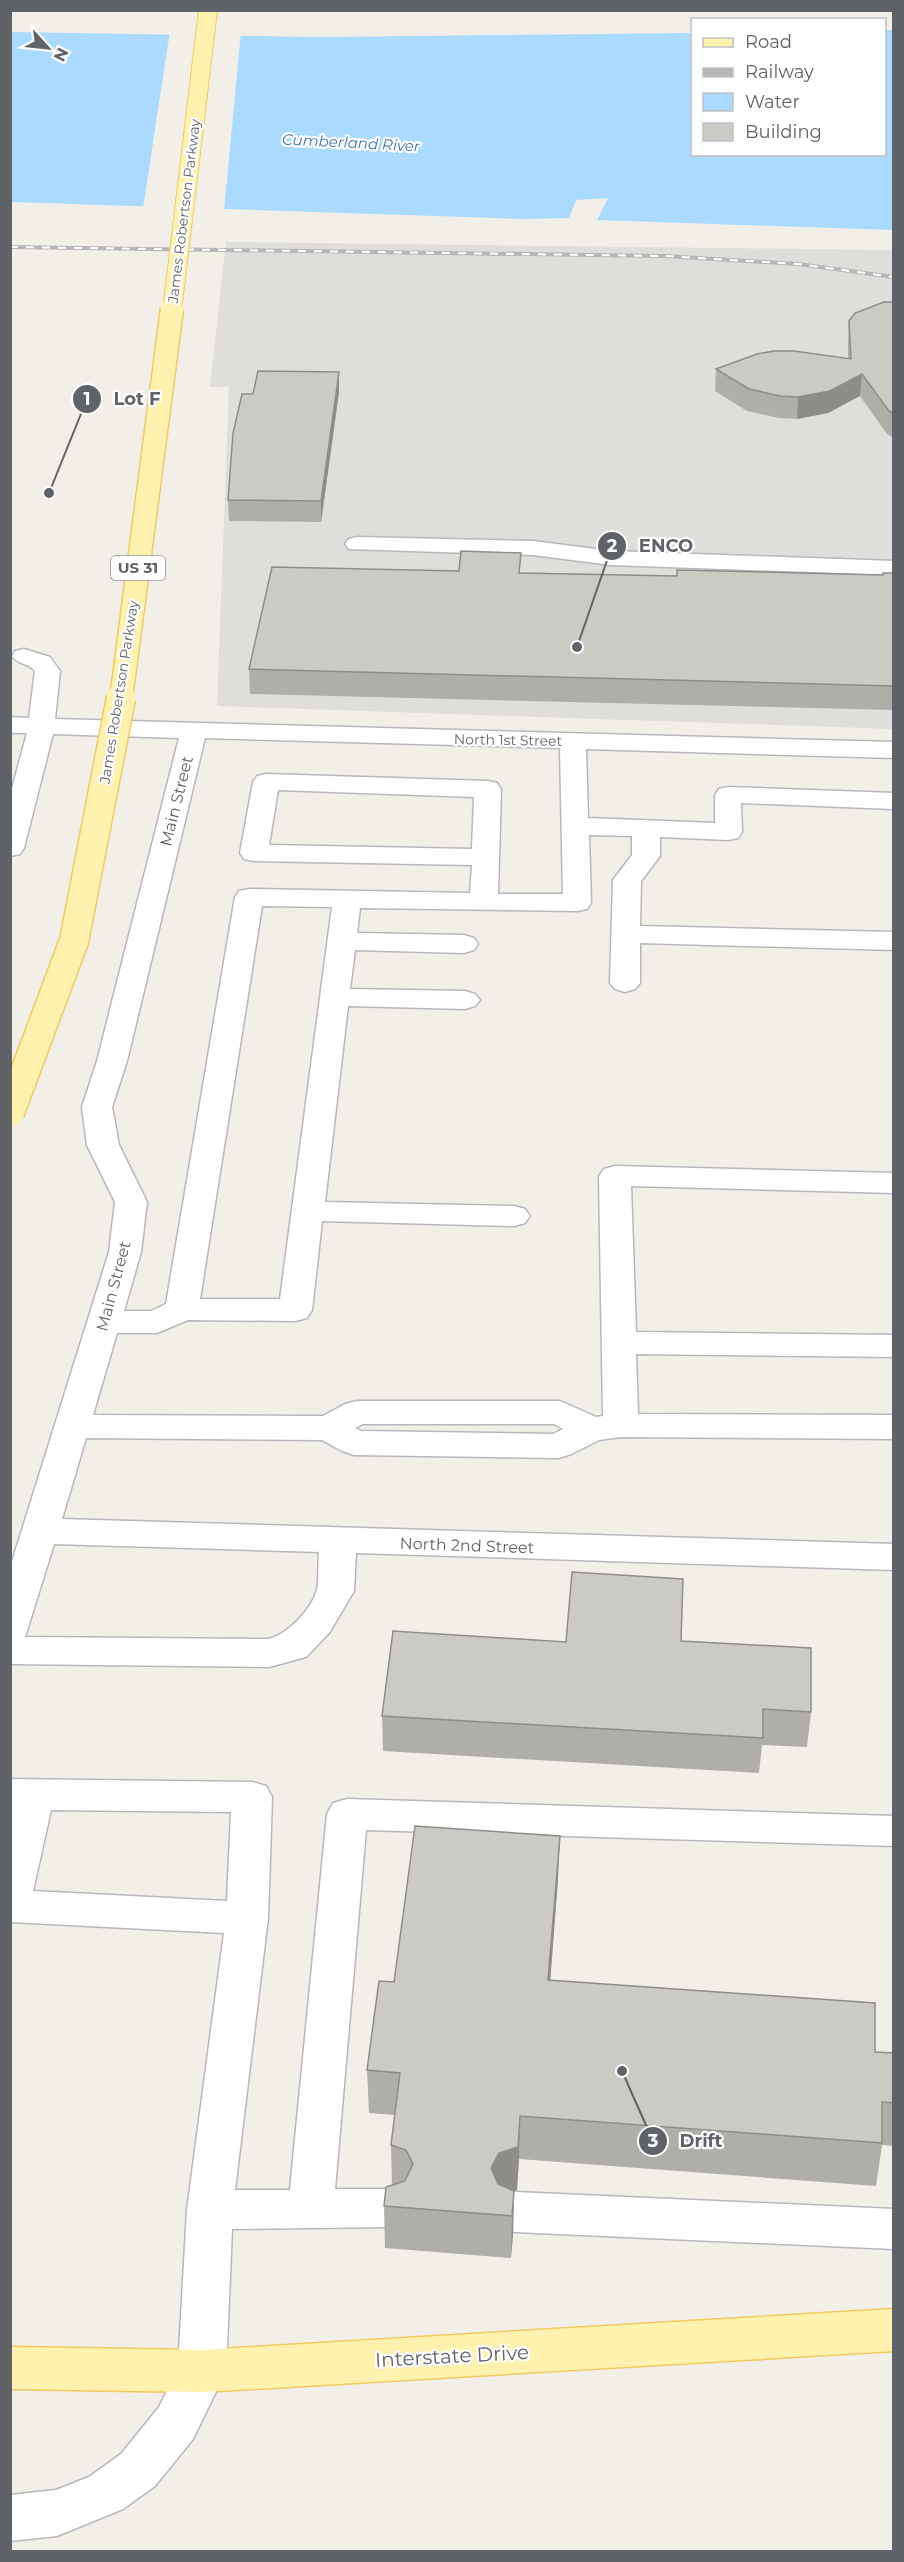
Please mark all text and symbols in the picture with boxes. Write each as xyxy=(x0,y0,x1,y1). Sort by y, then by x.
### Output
north arrow xyxy=(18,18,78,78)
legend xyxy=(691,18,886,156)
text: Road xyxy=(745,31,792,53)
text: N xyxy=(50,45,72,65)
text: Railway xyxy=(745,61,814,83)
text: Water xyxy=(745,91,800,113)
street label: James Robertson Parkway xyxy=(164,117,204,305)
text: Building xyxy=(745,121,822,143)
water label: Cumberland River xyxy=(282,129,421,156)
callout: Lot F xyxy=(72,381,173,417)
text: 1 xyxy=(83,388,91,410)
text: Lot F xyxy=(113,388,161,410)
callout: ENCO xyxy=(597,528,705,564)
text: 2 xyxy=(607,535,618,557)
text: ENCO xyxy=(639,535,693,557)
road number: US 31 xyxy=(111,556,165,580)
street label: James Robertson Parkway xyxy=(95,599,142,786)
street label: North 1st Street xyxy=(454,730,563,750)
street label: Main Street xyxy=(156,754,197,848)
street label: Main Street xyxy=(92,1239,135,1333)
street label: North 2nd Street xyxy=(399,1534,535,1557)
callout: Drift xyxy=(638,2123,734,2159)
text: 3 xyxy=(647,2130,659,2152)
text: Drift xyxy=(680,2130,723,2152)
street label: Interstate Drive xyxy=(374,2340,530,2372)

